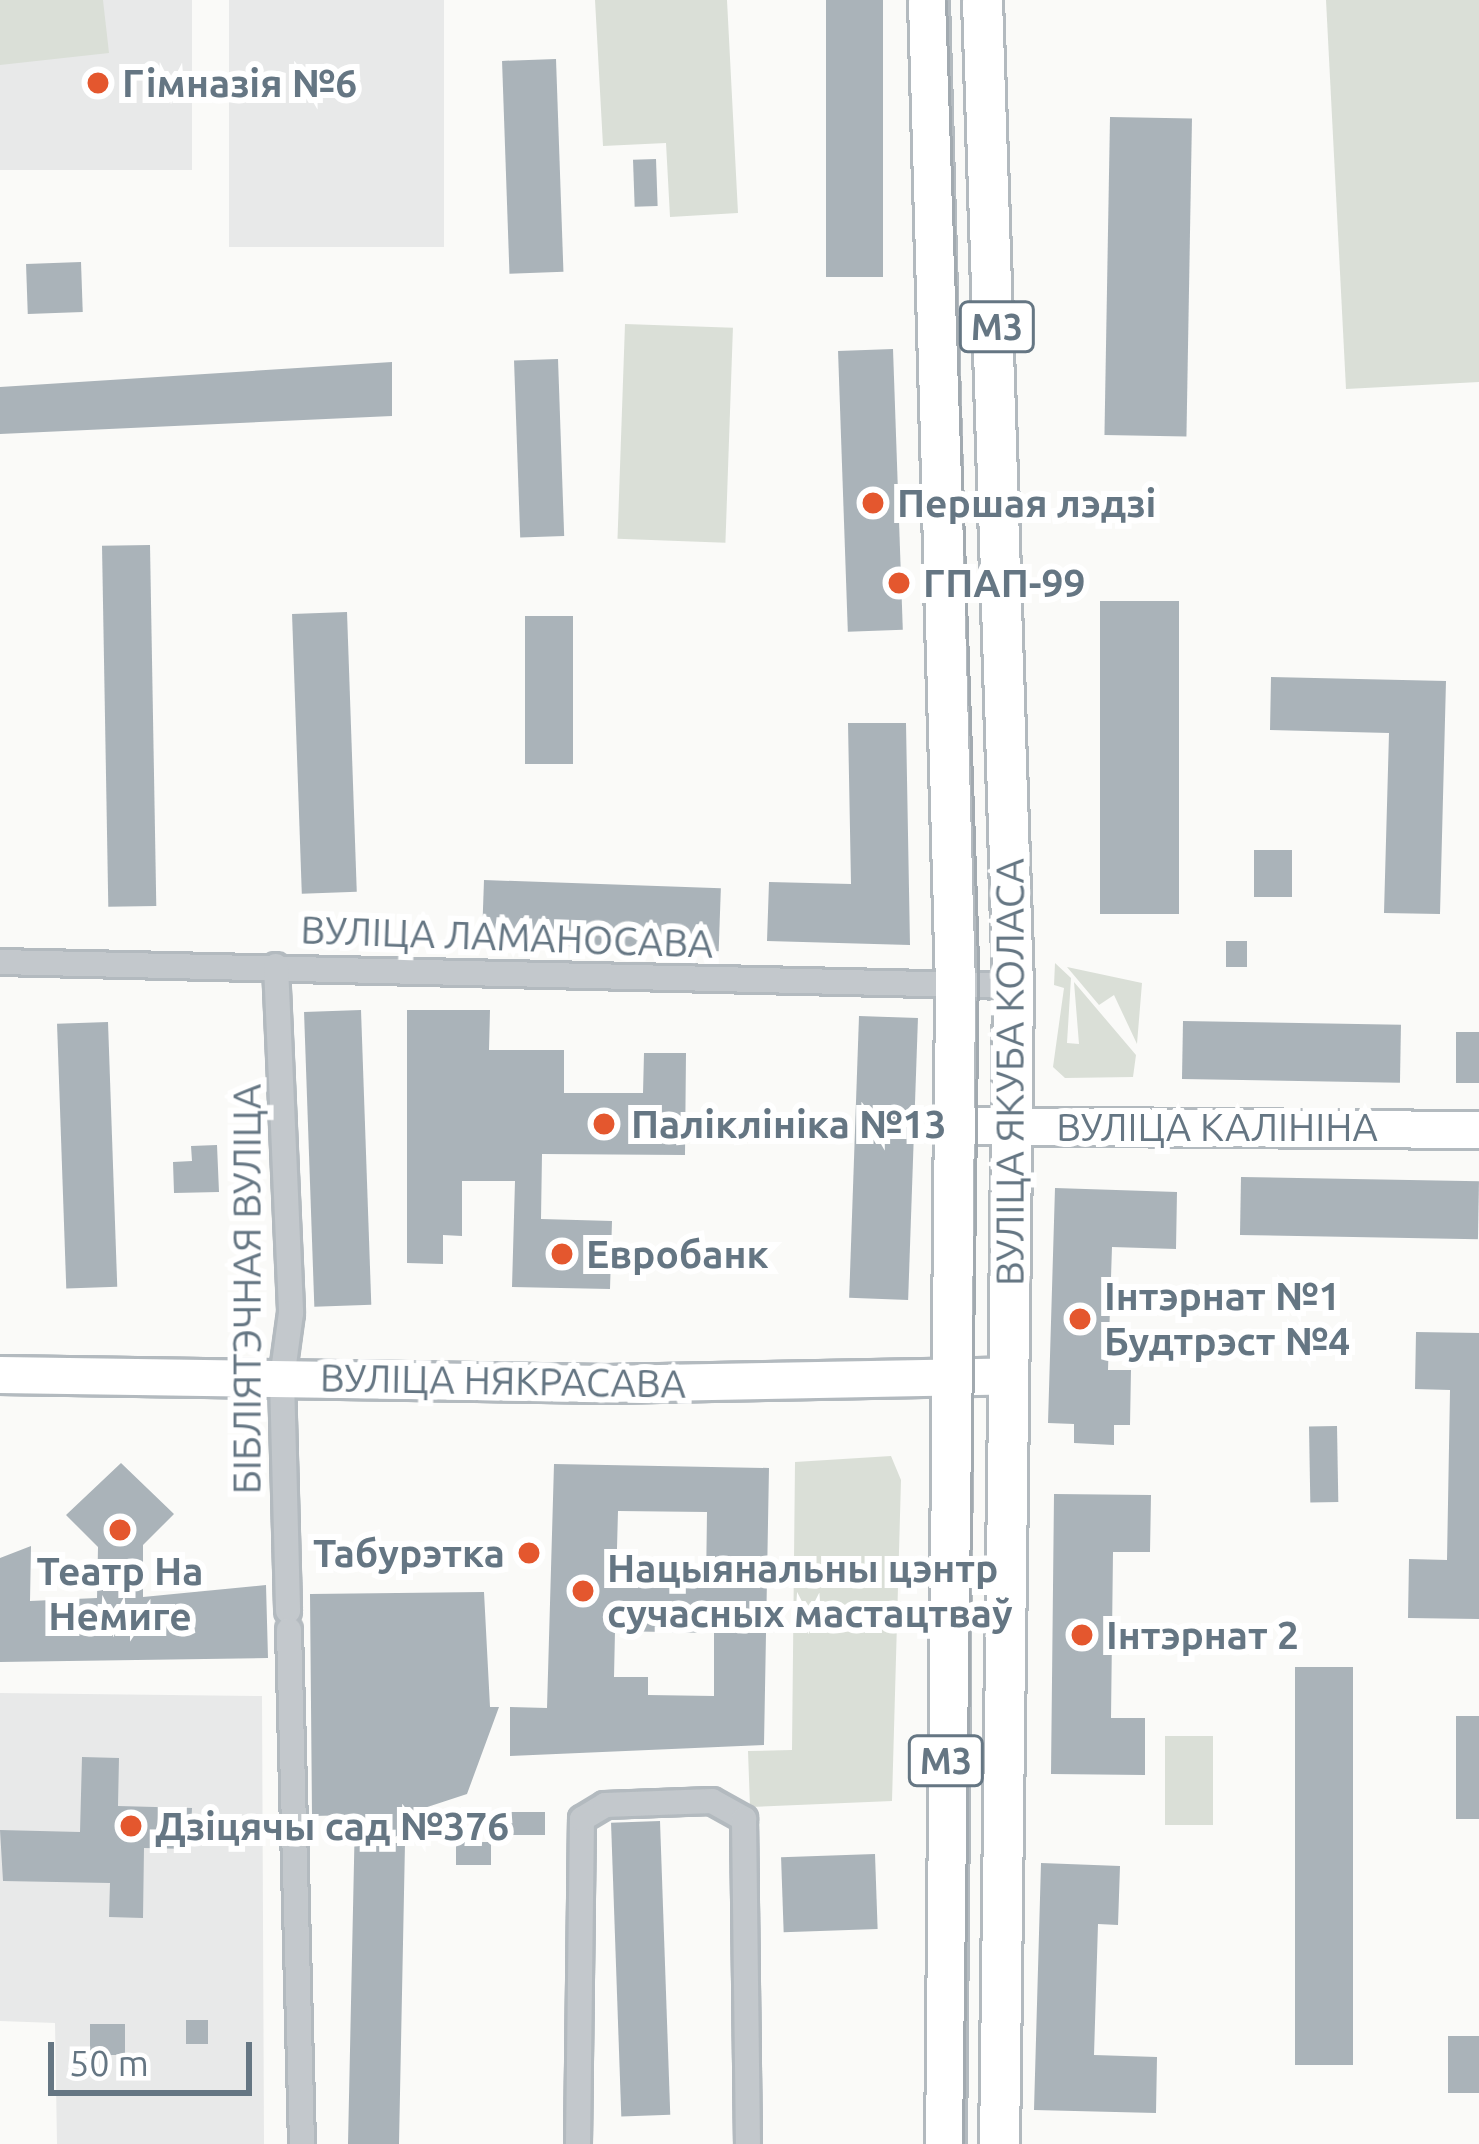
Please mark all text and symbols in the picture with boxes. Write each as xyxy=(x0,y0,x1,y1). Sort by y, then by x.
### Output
place label: Гімназія №6 xyxy=(122,60,357,106)
marker: Гімназія №6 xyxy=(85,70,111,96)
road number: М3 xyxy=(958,297,1036,357)
place label: Першая лэдзі xyxy=(897,480,1156,526)
marker: Першая лэдзі xyxy=(860,490,886,516)
place label: ГПАП-99 xyxy=(923,560,1086,606)
marker: ГПАП-99 xyxy=(886,570,912,596)
street label: ВУЛІЦА ЯКУБА КОЛАСА xyxy=(987,858,1033,1286)
street label: ВУЛІЦА ЛАМАНОСАВА xyxy=(300,906,714,968)
street label: БІБЛІЯТЭЧНАЯ ВУЛІЦА xyxy=(224,1084,270,1494)
place label: Паліклініка №13 xyxy=(631,1101,947,1147)
street label: ВУЛІЦА КАЛІНІНА xyxy=(1056,1104,1378,1150)
marker: Паліклініка №13 xyxy=(588,1108,620,1140)
place label: Евробанк xyxy=(586,1231,769,1277)
marker: Евробанк xyxy=(549,1241,575,1267)
place label: Інтэрнат №1 Будтрэст №4 xyxy=(1104,1274,1350,1365)
marker: Інтэрнат №1 Будтрэст №4 xyxy=(1067,1306,1093,1332)
street label: ВУЛІЦА НЯКРАСАВА xyxy=(320,1354,686,1408)
marker: Театр На Немиге xyxy=(107,1517,133,1543)
place label: Табурэтка xyxy=(313,1530,505,1576)
marker: Табурэтка xyxy=(516,1540,542,1566)
place label: Нацыянальны цэнтр сучасных мастацтваў xyxy=(607,1546,1013,1637)
place label: Театр На Немиге xyxy=(37,1549,203,1640)
marker: Нацыянальны цэнтр сучасных мастацтваў xyxy=(570,1578,596,1604)
place label: Інтэрнат 2 xyxy=(1106,1612,1299,1658)
marker: Інтэрнат 2 xyxy=(1069,1622,1095,1648)
road number: М3 xyxy=(907,1731,985,1791)
place label: Дзіцячы сад №376 xyxy=(155,1803,509,1849)
marker: Дзіцячы сад №376 xyxy=(118,1813,144,1839)
scale bar xyxy=(54,2018,258,2092)
text: 50 m xyxy=(69,2042,149,2083)

